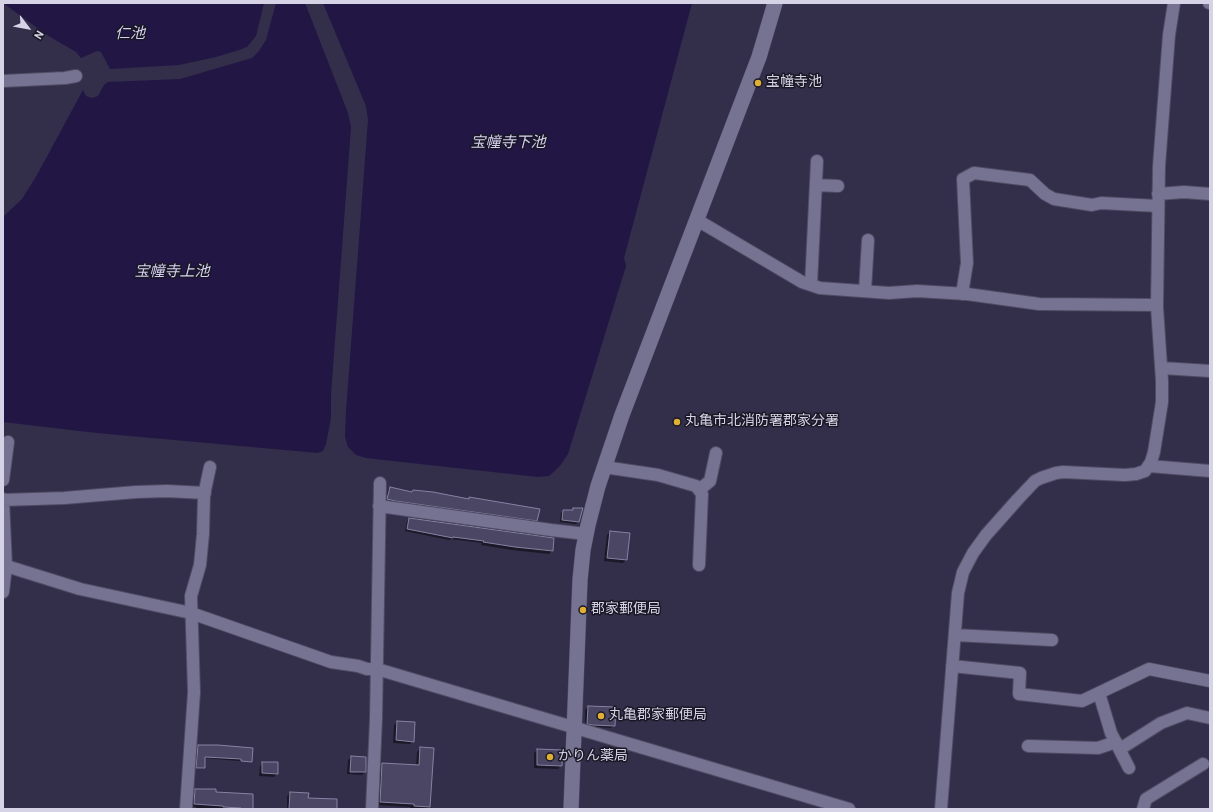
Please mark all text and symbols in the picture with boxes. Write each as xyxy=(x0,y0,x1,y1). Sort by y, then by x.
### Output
north arrow xyxy=(8,8,48,48)
water label: 仁池 xyxy=(115,26,145,44)
text: N xyxy=(30,27,46,41)
place label: 宝幢寺池 xyxy=(766,75,822,91)
marker: 宝幢寺池 xyxy=(753,78,763,88)
water label: 宝幢寺下池 xyxy=(471,135,545,153)
water label: 宝幢寺上池 xyxy=(135,264,209,282)
place label: 丸亀市北消防署郡家分署 xyxy=(685,414,839,430)
marker: 丸亀市北消防署郡家分署 xyxy=(672,417,682,427)
place label: 郡家郵便局 xyxy=(591,602,661,618)
marker: 郡家郵便局 xyxy=(578,605,588,615)
place label: 丸亀郡家郵便局 xyxy=(609,708,707,724)
marker: 丸亀郡家郵便局 xyxy=(596,711,606,721)
place label: かりん薬局 xyxy=(558,749,628,765)
marker: かりん薬局 xyxy=(545,752,555,762)

